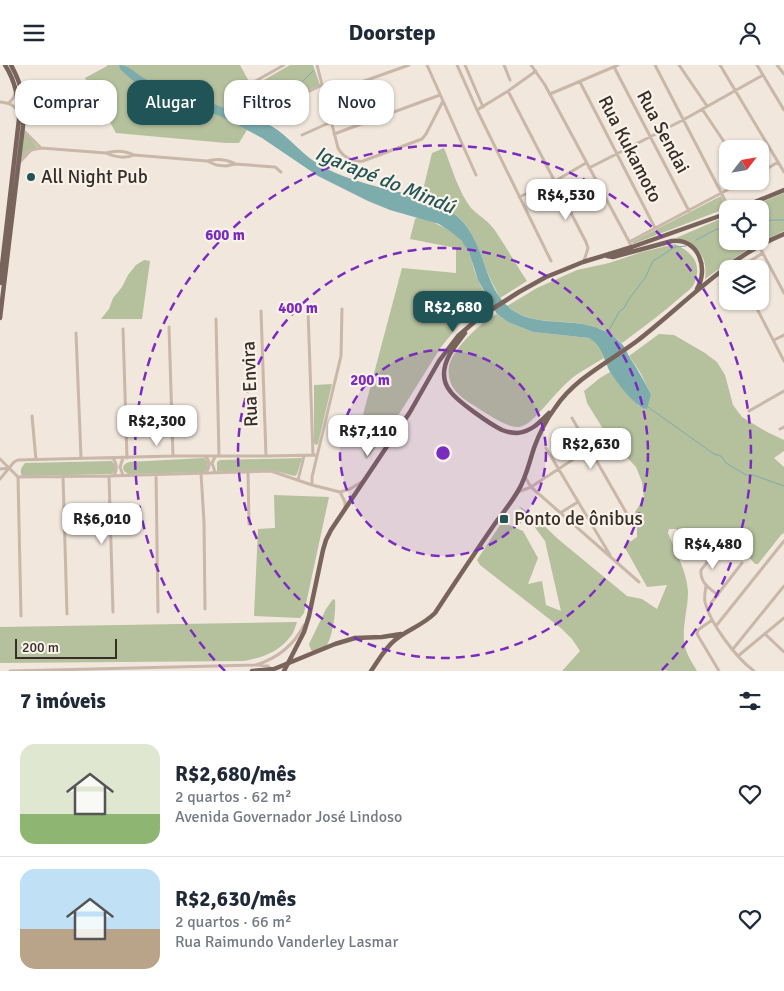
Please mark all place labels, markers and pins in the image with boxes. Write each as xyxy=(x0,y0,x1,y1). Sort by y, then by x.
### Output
place label: All Night Pub xyxy=(41,165,148,189)
marker: All Night Pub xyxy=(25,171,37,183)
pin: R$4,530 xyxy=(520,179,612,221)
pin: R$2,680 xyxy=(407,291,499,333)
pin: R$2,300 xyxy=(111,405,203,447)
pin: R$7,110 xyxy=(322,415,414,457)
pin: R$2,630 xyxy=(545,427,637,470)
centre of rings xyxy=(434,444,452,462)
pin: R$6,010 xyxy=(56,503,148,545)
place label: Ponto de ônibus xyxy=(514,507,643,531)
marker: Ponto de ônibus xyxy=(498,513,510,525)
pin: R$4,480 xyxy=(667,527,759,570)

